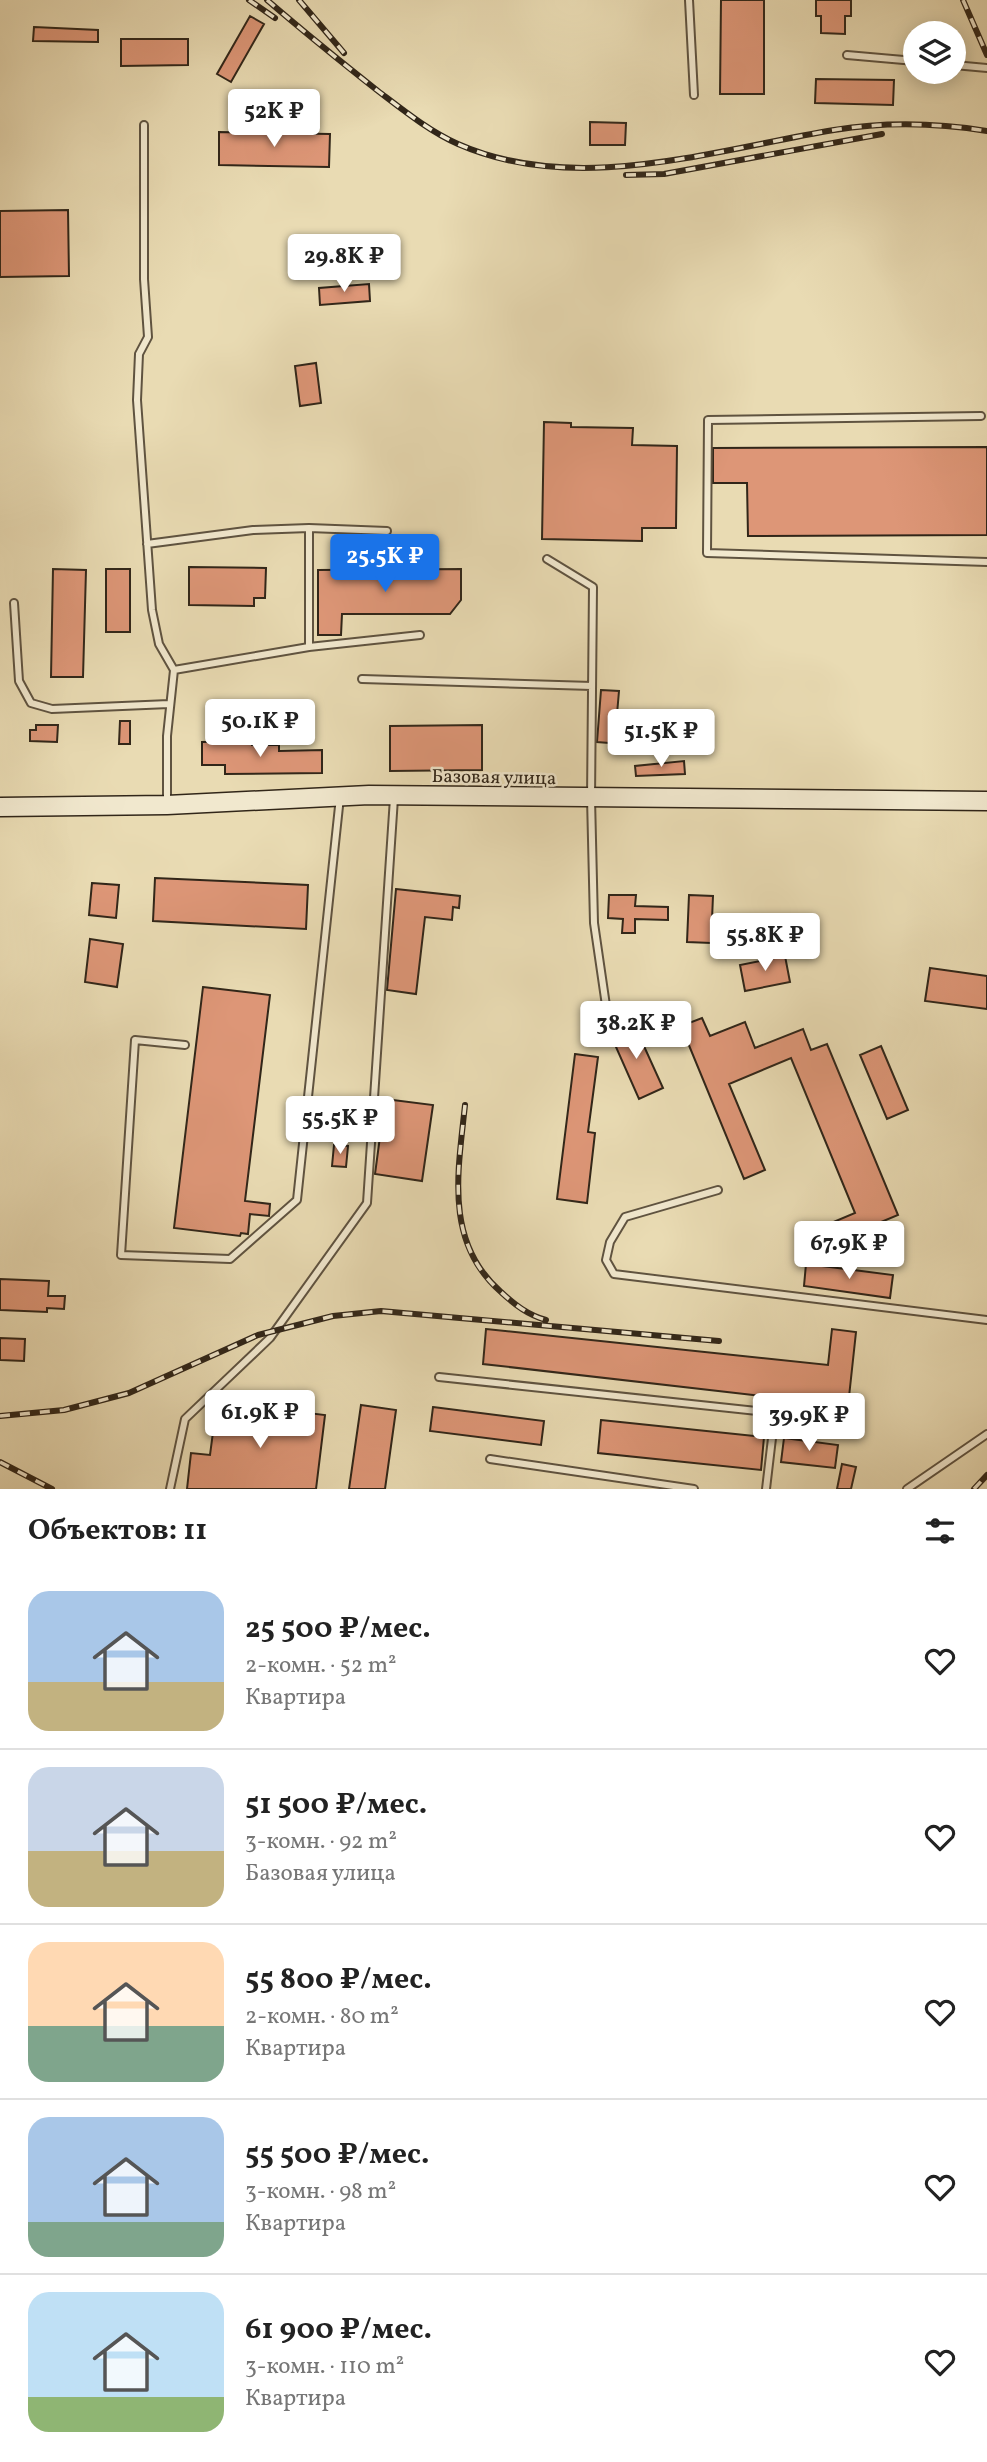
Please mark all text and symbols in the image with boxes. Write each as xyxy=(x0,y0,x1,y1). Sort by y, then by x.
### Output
map controls xyxy=(903,21,966,84)
button: layers xyxy=(903,21,966,84)
pin: 52K ₽ xyxy=(225,90,323,149)
text: 52K ₽ xyxy=(244,96,304,128)
pin: 29.8K ₽ xyxy=(279,234,409,294)
text: 29.8K ₽ xyxy=(304,241,384,273)
pin: 25.5K ₽ xyxy=(320,534,450,594)
text: 25.5K ₽ xyxy=(346,541,424,573)
pin: 50.1K ₽ xyxy=(195,700,325,759)
text: 50.1K ₽ xyxy=(221,706,299,738)
pin: 51.5K ₽ xyxy=(596,710,726,769)
text: 51.5K ₽ xyxy=(624,716,698,748)
street label: Базовая улица xyxy=(431,764,556,792)
pin: 55.8K ₽ xyxy=(700,914,830,973)
text: 55.8K ₽ xyxy=(726,920,804,952)
pin: 38.2K ₽ xyxy=(571,1002,701,1061)
text: 38.2K ₽ xyxy=(596,1008,676,1040)
pin: 55.5K ₽ xyxy=(275,1096,405,1156)
text: 55.5K ₽ xyxy=(302,1103,378,1135)
pin: 67.9K ₽ xyxy=(784,1222,914,1281)
text: 67.9K ₽ xyxy=(810,1228,888,1260)
pin: 61.9K ₽ xyxy=(195,1390,325,1450)
pin: 39.9K ₽ xyxy=(744,1394,874,1453)
text: 61.9K ₽ xyxy=(221,1397,299,1429)
text: 39.9K ₽ xyxy=(769,1400,849,1432)
text: Объектов: 11 xyxy=(28,1510,207,1552)
icon: filters xyxy=(921,1512,959,1550)
text: 25 500 ₽/мес. xyxy=(245,1608,431,1650)
icon: home xyxy=(84,1619,168,1703)
icon: heart xyxy=(921,1642,959,1680)
text: 2-комн. · 52 m² xyxy=(245,1650,397,1682)
text: Квартира xyxy=(245,1682,346,1714)
text: 51 500 ₽/мес. xyxy=(245,1784,427,1826)
icon: home xyxy=(84,1795,168,1879)
icon: heart xyxy=(921,1818,959,1856)
text: 3-комн. · 92 m² xyxy=(245,1826,397,1858)
text: Базовая улица xyxy=(245,1858,396,1890)
text: 55 800 ₽/мес. xyxy=(245,1959,432,2001)
icon: home xyxy=(84,1970,168,2054)
icon: heart xyxy=(921,1993,959,2031)
text: 2-комн. · 80 m² xyxy=(245,2001,399,2033)
text: Квартира xyxy=(245,2033,346,2065)
text: 55 500 ₽/мес. xyxy=(245,2134,430,2176)
icon: home xyxy=(84,2145,168,2229)
icon: heart xyxy=(921,2168,959,2206)
text: 3-комн. · 98 m² xyxy=(245,2176,396,2208)
text: Квартира xyxy=(245,2208,346,2240)
text: 61 900 ₽/мес. xyxy=(245,2309,432,2351)
icon: home xyxy=(84,2320,168,2404)
icon: heart xyxy=(921,2343,959,2381)
text: 3-комн. · 110 m² xyxy=(245,2351,404,2383)
text: Квартира xyxy=(245,2383,346,2415)

